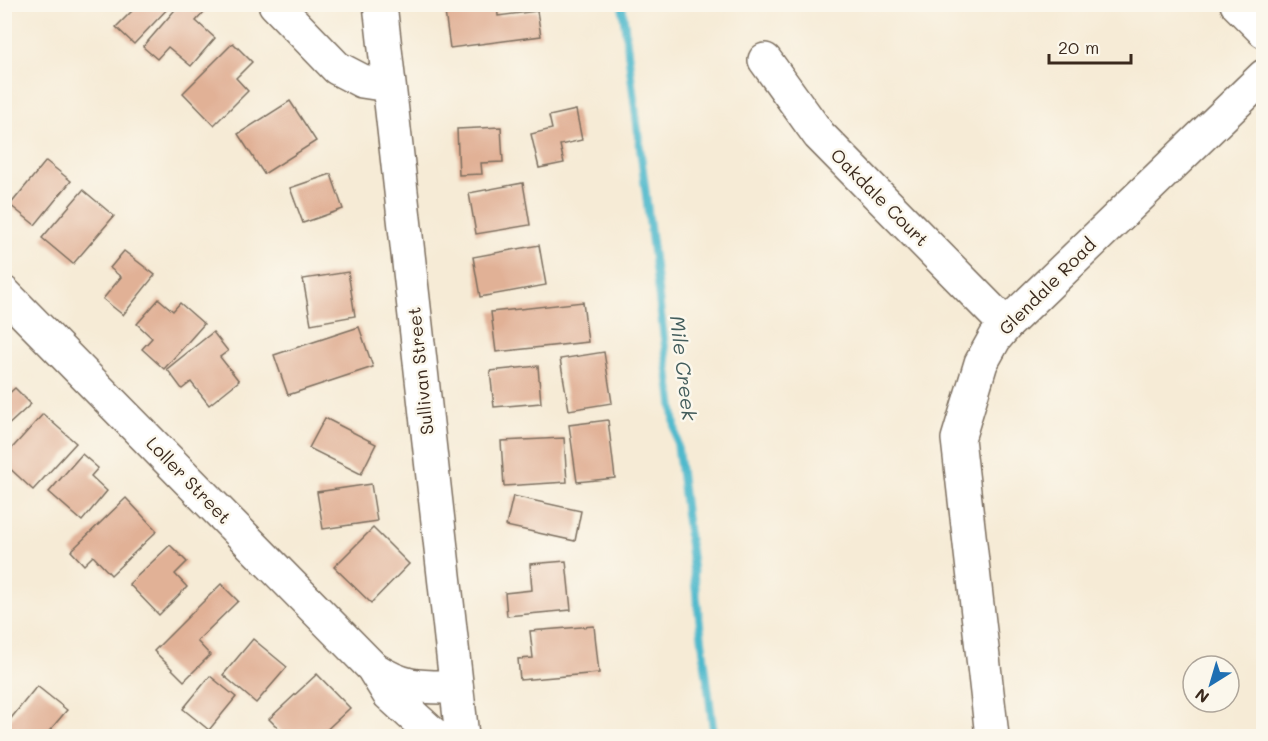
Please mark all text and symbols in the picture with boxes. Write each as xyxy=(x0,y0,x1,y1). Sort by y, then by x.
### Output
scale bar xyxy=(1049,27,1132,65)
text: 20 m xyxy=(1058,35,1099,59)
street label: Oakdale Court xyxy=(826,143,934,251)
street label: Glendale Road xyxy=(993,232,1101,340)
street label: Sullivan Street xyxy=(401,306,439,436)
water label: Mile Creek xyxy=(665,314,703,422)
street label: Loller Street xyxy=(141,431,237,529)
north arrow xyxy=(1181,654,1241,714)
text: N xyxy=(1190,684,1213,708)

